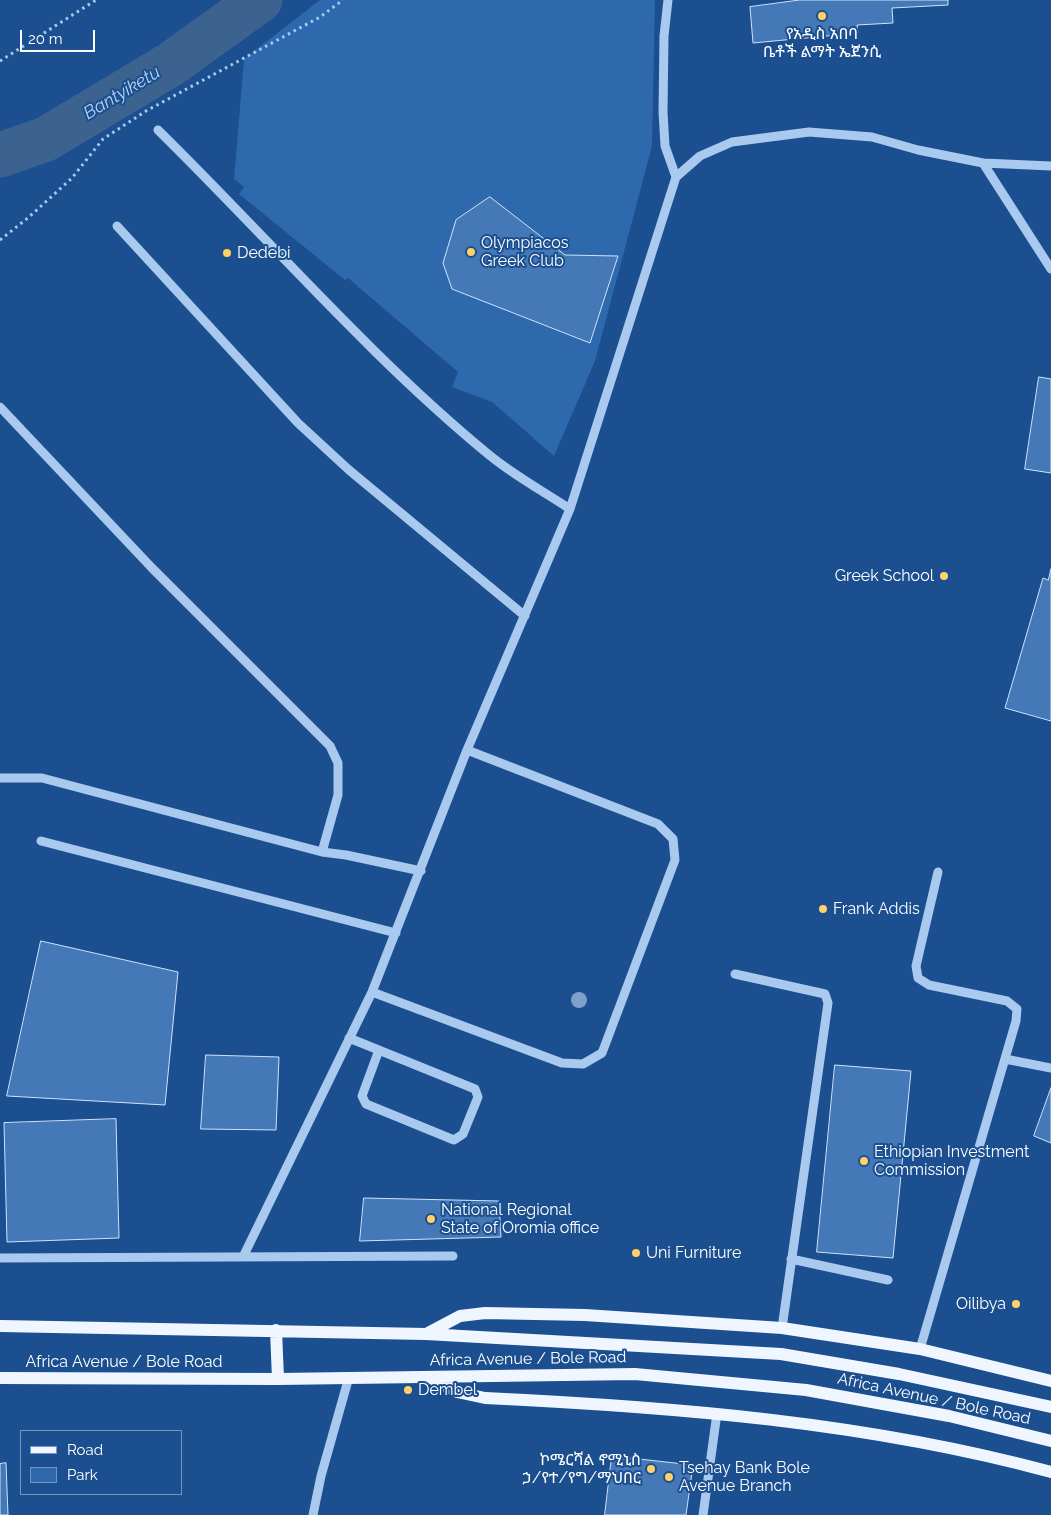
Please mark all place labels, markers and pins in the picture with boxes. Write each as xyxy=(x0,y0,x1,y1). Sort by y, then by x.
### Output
marker: የአዲስ አበባ ቤቶች ልማት ኤጀንሲ xyxy=(816,10,828,22)
place label: የአዲስ አበባ ቤቶች ልማት ኤጀንሲ xyxy=(763,24,881,62)
place label: Olympiacos Greek Club xyxy=(481,233,569,271)
place label: Dedebi xyxy=(237,243,291,263)
marker: Olympiacos Greek Club xyxy=(465,246,477,258)
marker: Dedebi xyxy=(221,247,233,259)
place label: Greek School xyxy=(835,566,934,586)
marker: Greek School xyxy=(938,570,950,582)
place label: Frank Addis xyxy=(833,899,920,919)
marker: Frank Addis xyxy=(817,903,829,915)
place label: Ethiopian Investment Commission xyxy=(874,1142,1029,1180)
marker: Ethiopian Investment Commission xyxy=(858,1155,870,1167)
place label: National Regional State of Oromia office xyxy=(441,1200,599,1238)
marker: National Regional State of Oromia office xyxy=(425,1213,437,1225)
place label: Uni Furniture xyxy=(646,1243,741,1263)
marker: Uni Furniture xyxy=(630,1247,642,1259)
place label: Oilibya xyxy=(956,1294,1006,1314)
marker: Oilibya xyxy=(1010,1298,1022,1310)
place label: Dembel xyxy=(418,1380,477,1400)
marker: Dembel xyxy=(402,1384,414,1396)
place label: ኮሜርሻል ኖሚኒስ ኃ/የተ/የግ/ማህበር xyxy=(523,1450,641,1488)
place label: Tsehay Bank Bole Avenue Branch xyxy=(679,1458,810,1496)
marker: ኮሜርሻል ኖሚኒስ ኃ/የተ/የግ/ማህበር xyxy=(645,1463,657,1475)
marker: Tsehay Bank Bole Avenue Branch xyxy=(663,1471,675,1483)

